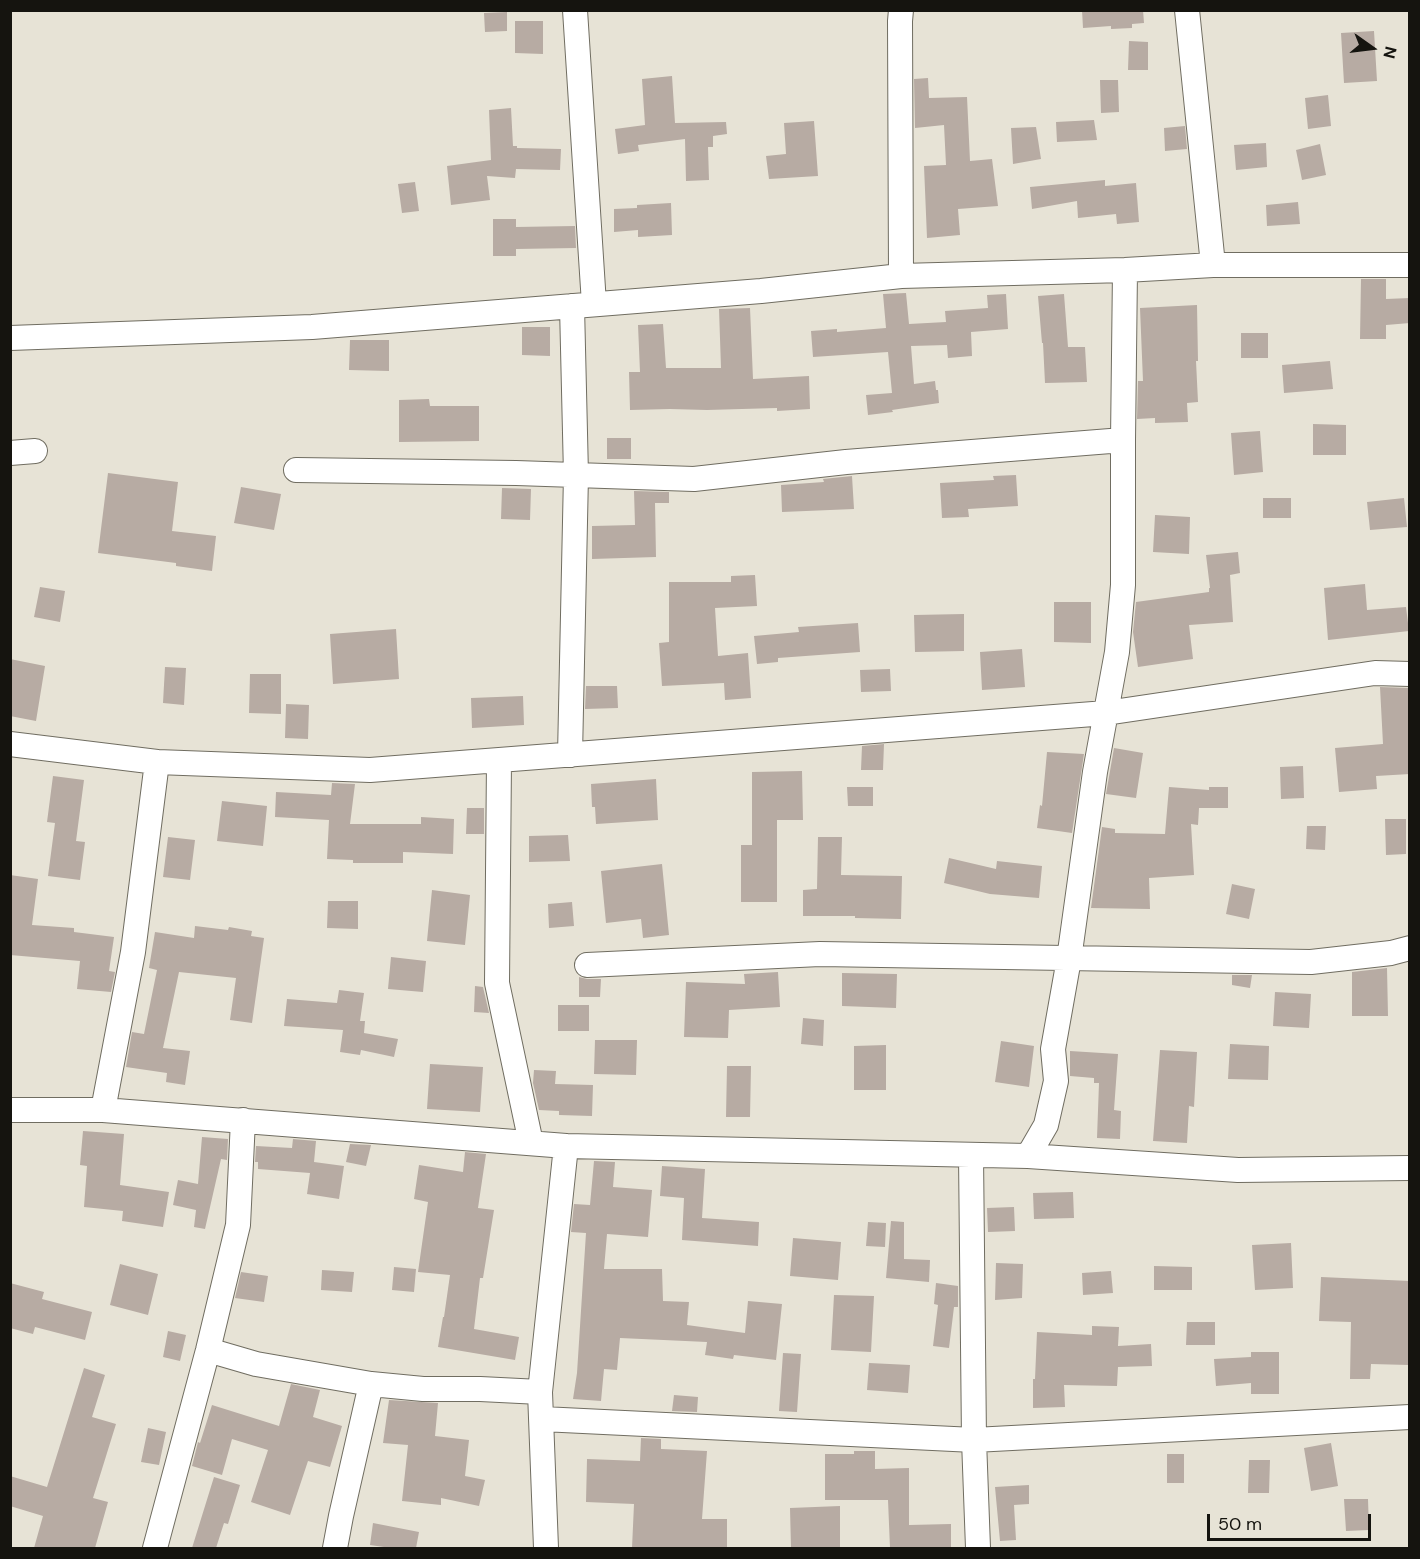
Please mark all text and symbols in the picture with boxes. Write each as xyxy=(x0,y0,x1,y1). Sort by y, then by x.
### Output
north arrow xyxy=(1342,18,1402,78)
text: N xyxy=(1378,44,1402,61)
scale bar xyxy=(1210,1502,1374,1540)
text: 50 m xyxy=(1218,1512,1262,1536)

